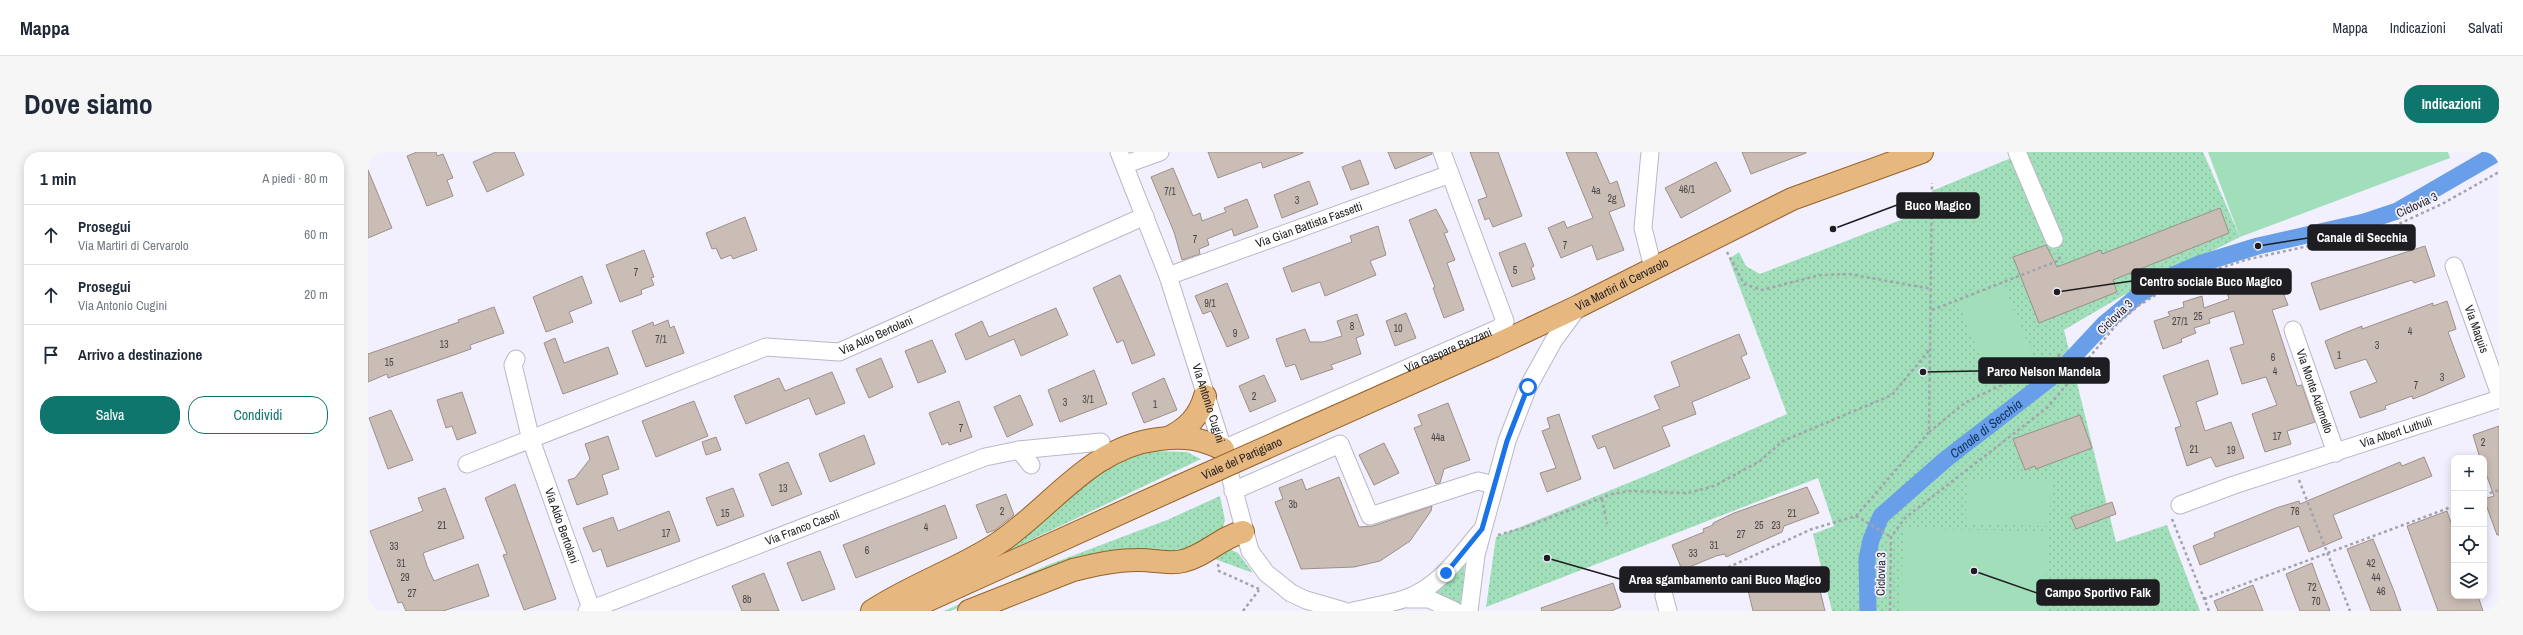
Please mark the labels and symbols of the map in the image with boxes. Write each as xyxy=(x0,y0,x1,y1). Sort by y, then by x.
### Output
house number: 46/1 xyxy=(1679,183,1695,196)
house number: 4a xyxy=(1591,184,1601,197)
house number: 7/1 xyxy=(1164,185,1176,198)
street label: Ciclovia 3 xyxy=(2394,189,2440,221)
house number: 2g xyxy=(1607,192,1617,205)
callout: Buco Magico xyxy=(1897,193,1979,218)
house number: 3 xyxy=(1295,194,1300,207)
text: Buco Magico xyxy=(1905,197,1971,214)
street label: Via Gian Battista Fassetti xyxy=(1254,198,1365,252)
callout: Canale di Secchia xyxy=(2308,225,2415,250)
text: Canale di Secchia xyxy=(2317,229,2407,246)
house number: 7 xyxy=(1193,233,1198,246)
house number: 7 xyxy=(1563,239,1568,252)
street label: Via Martiri di Cervarolo xyxy=(1573,254,1671,315)
house number: 5 xyxy=(1513,264,1518,277)
house number: 7 xyxy=(634,266,639,279)
callout: Centro sociale Buco Magico xyxy=(2132,269,2291,294)
text: Centro sociale Buco Magico xyxy=(2140,273,2282,290)
street label: Ciclovia 3 xyxy=(2094,296,2136,338)
house number: 9/1 xyxy=(1204,297,1216,310)
street label: Via Maquis xyxy=(2461,303,2492,355)
house number: 25 xyxy=(2193,310,2203,323)
street label: Via Aldo Bertolani xyxy=(837,312,915,359)
house number: 27/1 xyxy=(2172,315,2188,328)
house number: 8 xyxy=(1350,320,1355,333)
house number: 10 xyxy=(1393,322,1403,335)
street label: Via Gaspare Bazzani xyxy=(1402,324,1494,376)
house number: 4 xyxy=(2408,325,2413,338)
house number: 9 xyxy=(1233,327,1238,340)
house number: 7/1 xyxy=(655,333,667,346)
house number: 13 xyxy=(439,338,449,351)
house number: 3 xyxy=(2375,339,2380,352)
street label: Via Monte Adamello xyxy=(2292,347,2337,436)
house number: 1 xyxy=(2337,349,2342,362)
house number: 6 xyxy=(2271,351,2276,364)
house number: 15 xyxy=(384,356,394,369)
callout: Parco Nelson Mandela xyxy=(1979,358,2109,383)
street label: Via Antonio Cugini xyxy=(1188,362,1229,445)
text: Parco Nelson Mandela xyxy=(1987,363,2101,380)
house number: 4 xyxy=(2273,365,2278,378)
house number: 3 xyxy=(2440,371,2445,384)
route start xyxy=(1519,378,1537,396)
house number: 7 xyxy=(2414,379,2419,392)
house number: 2 xyxy=(1252,390,1257,403)
house number: 3/1 xyxy=(1082,393,1094,406)
water label: Canale di Secchia xyxy=(1946,395,2025,462)
house number: 3 xyxy=(1063,396,1068,409)
house number: 1 xyxy=(1153,398,1158,411)
street label: Via Albert Luthuli xyxy=(2358,413,2434,452)
house number: 7 xyxy=(959,422,964,435)
house number: 17 xyxy=(2272,430,2282,443)
house number: 44a xyxy=(1431,431,1445,444)
street label: Viale del Partigiano xyxy=(1199,434,1285,483)
house number: 2 xyxy=(2481,436,2486,449)
house number: 21 xyxy=(2189,443,2199,456)
house number: 19 xyxy=(2226,444,2236,457)
house number: 13 xyxy=(778,482,788,495)
street label: Via Aldo Bertolani xyxy=(541,486,582,566)
house number: 3b xyxy=(1288,498,1298,511)
house number: 2 xyxy=(1000,505,1005,518)
house number: 76 xyxy=(2290,505,2300,518)
street label: Via Franco Casoli xyxy=(763,506,842,549)
house number: 15 xyxy=(720,507,730,520)
house number: 21 xyxy=(1787,507,1797,520)
house number: 21 xyxy=(437,519,447,532)
house number: 25 xyxy=(1754,519,1764,532)
house number: 23 xyxy=(1771,519,1781,532)
house number: 4 xyxy=(924,521,929,534)
house number: 17 xyxy=(661,527,671,540)
house number: 27 xyxy=(1736,528,1746,541)
house number: 31 xyxy=(1709,539,1719,552)
house number: 33 xyxy=(389,540,399,553)
house number: 6 xyxy=(865,544,870,557)
house number: 33 xyxy=(1688,547,1698,560)
street label: Ciclovia 3 xyxy=(1873,552,1889,596)
house number: 31 xyxy=(396,557,406,570)
house number: 42 xyxy=(2366,557,2376,570)
route end xyxy=(1437,564,1455,582)
callout: Area sgambamento cani Buco Magico xyxy=(1620,567,1829,592)
house number: 29 xyxy=(400,571,410,584)
text: Area sgambamento cani Buco Magico xyxy=(1629,571,1821,588)
house number: 44 xyxy=(2371,571,2381,584)
callout: Campo Sportivo Falk xyxy=(2037,580,2159,605)
house number: 72 xyxy=(2307,581,2317,594)
text: Campo Sportivo Falk xyxy=(2045,584,2151,601)
house number: 46 xyxy=(2376,585,2386,598)
house number: 27 xyxy=(407,587,417,600)
house number: 8b xyxy=(742,593,752,606)
house number: 70 xyxy=(2311,595,2321,608)

